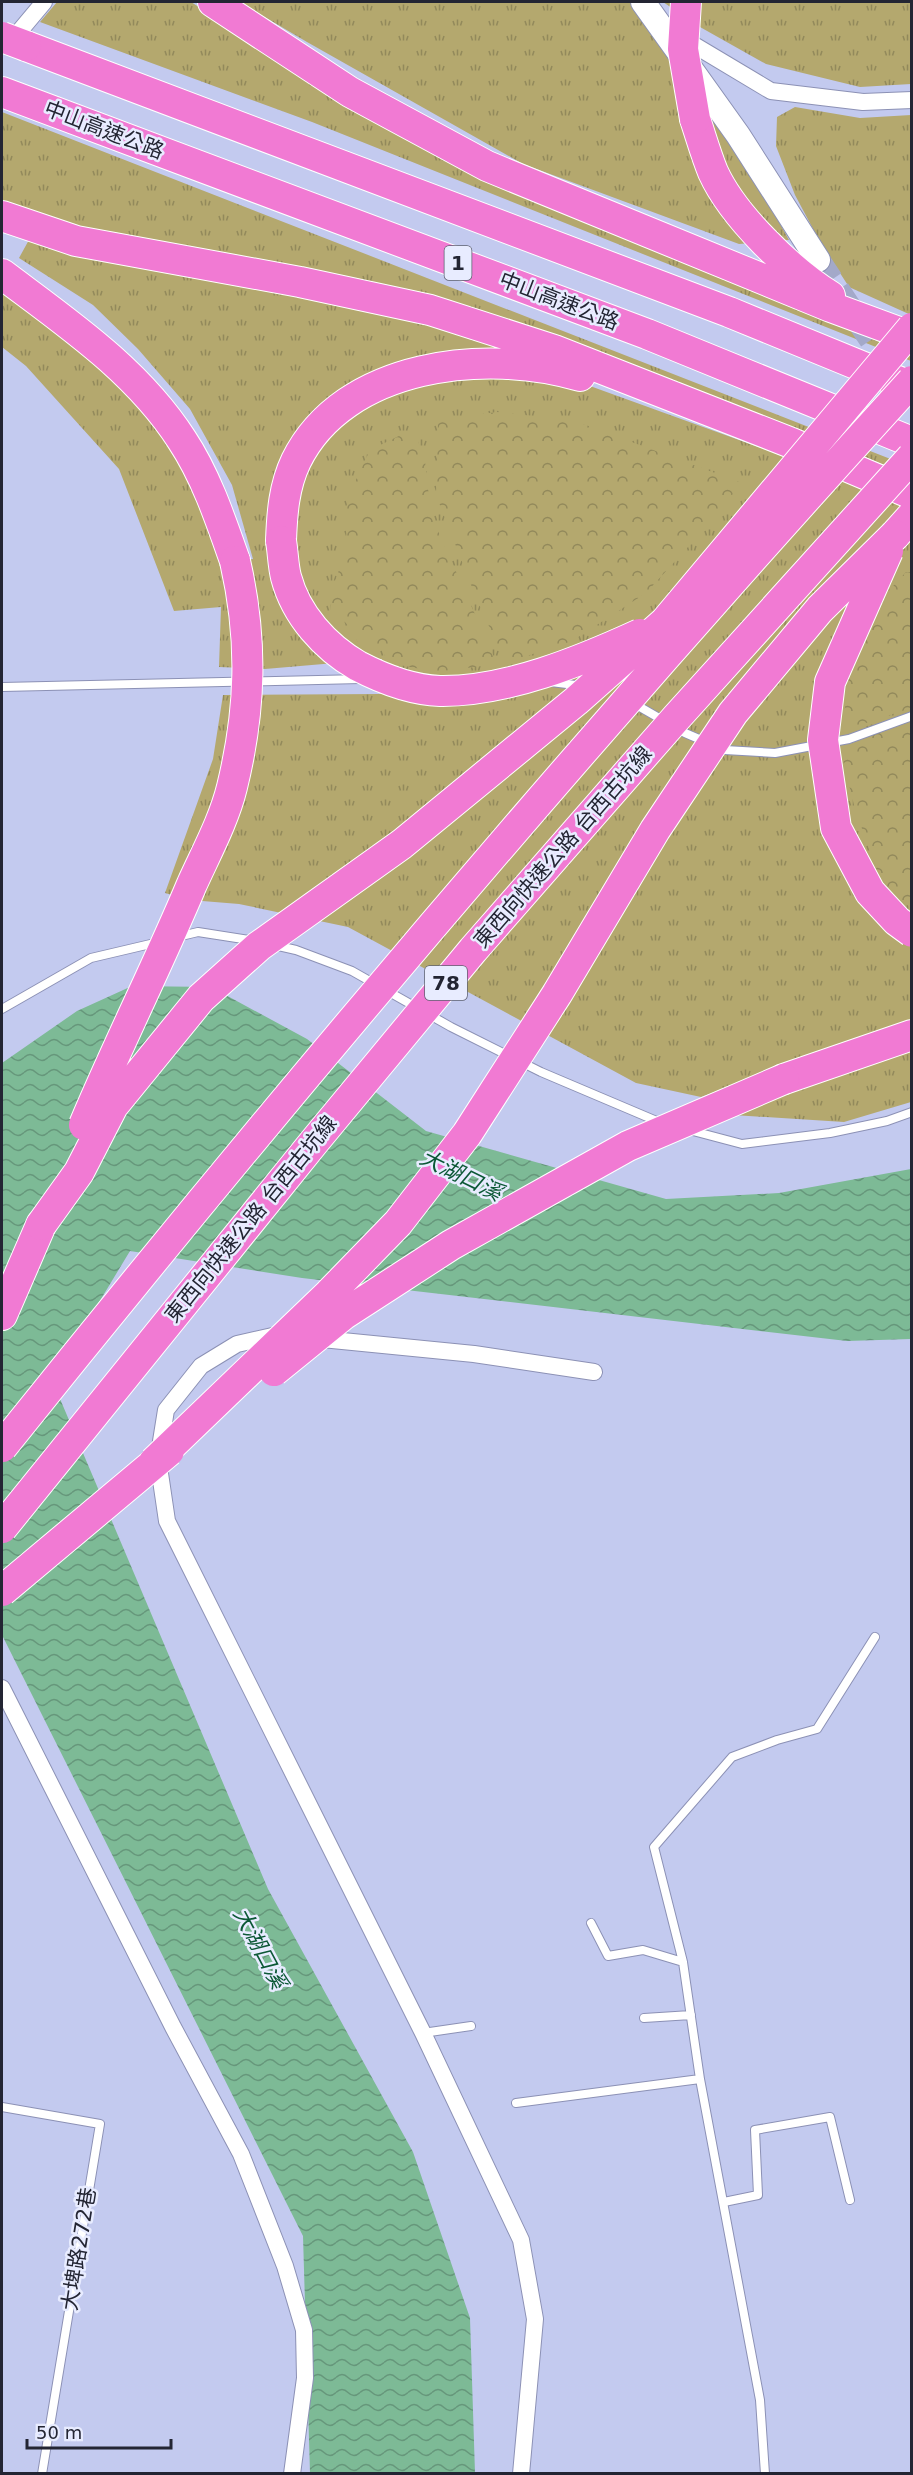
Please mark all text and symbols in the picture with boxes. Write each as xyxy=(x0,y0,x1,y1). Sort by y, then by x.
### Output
street label: 中山高速公路 xyxy=(41,96,167,164)
road number: 1 xyxy=(444,246,472,280)
street label: 中山高速公路 xyxy=(496,267,622,335)
street label: 東西向快速公路 台西古坑線 xyxy=(469,742,657,952)
road number: 78 xyxy=(425,966,467,1000)
street label: 東西向快速公路 台西古坑線 xyxy=(160,1111,342,1327)
water label: 大湖口溪 xyxy=(416,1144,509,1207)
water label: 大湖口溪 xyxy=(228,1903,293,1995)
street label: 大埤路272巷 xyxy=(57,2186,101,2312)
scale bar xyxy=(27,2412,171,2450)
text: 50 m xyxy=(36,2422,82,2443)

